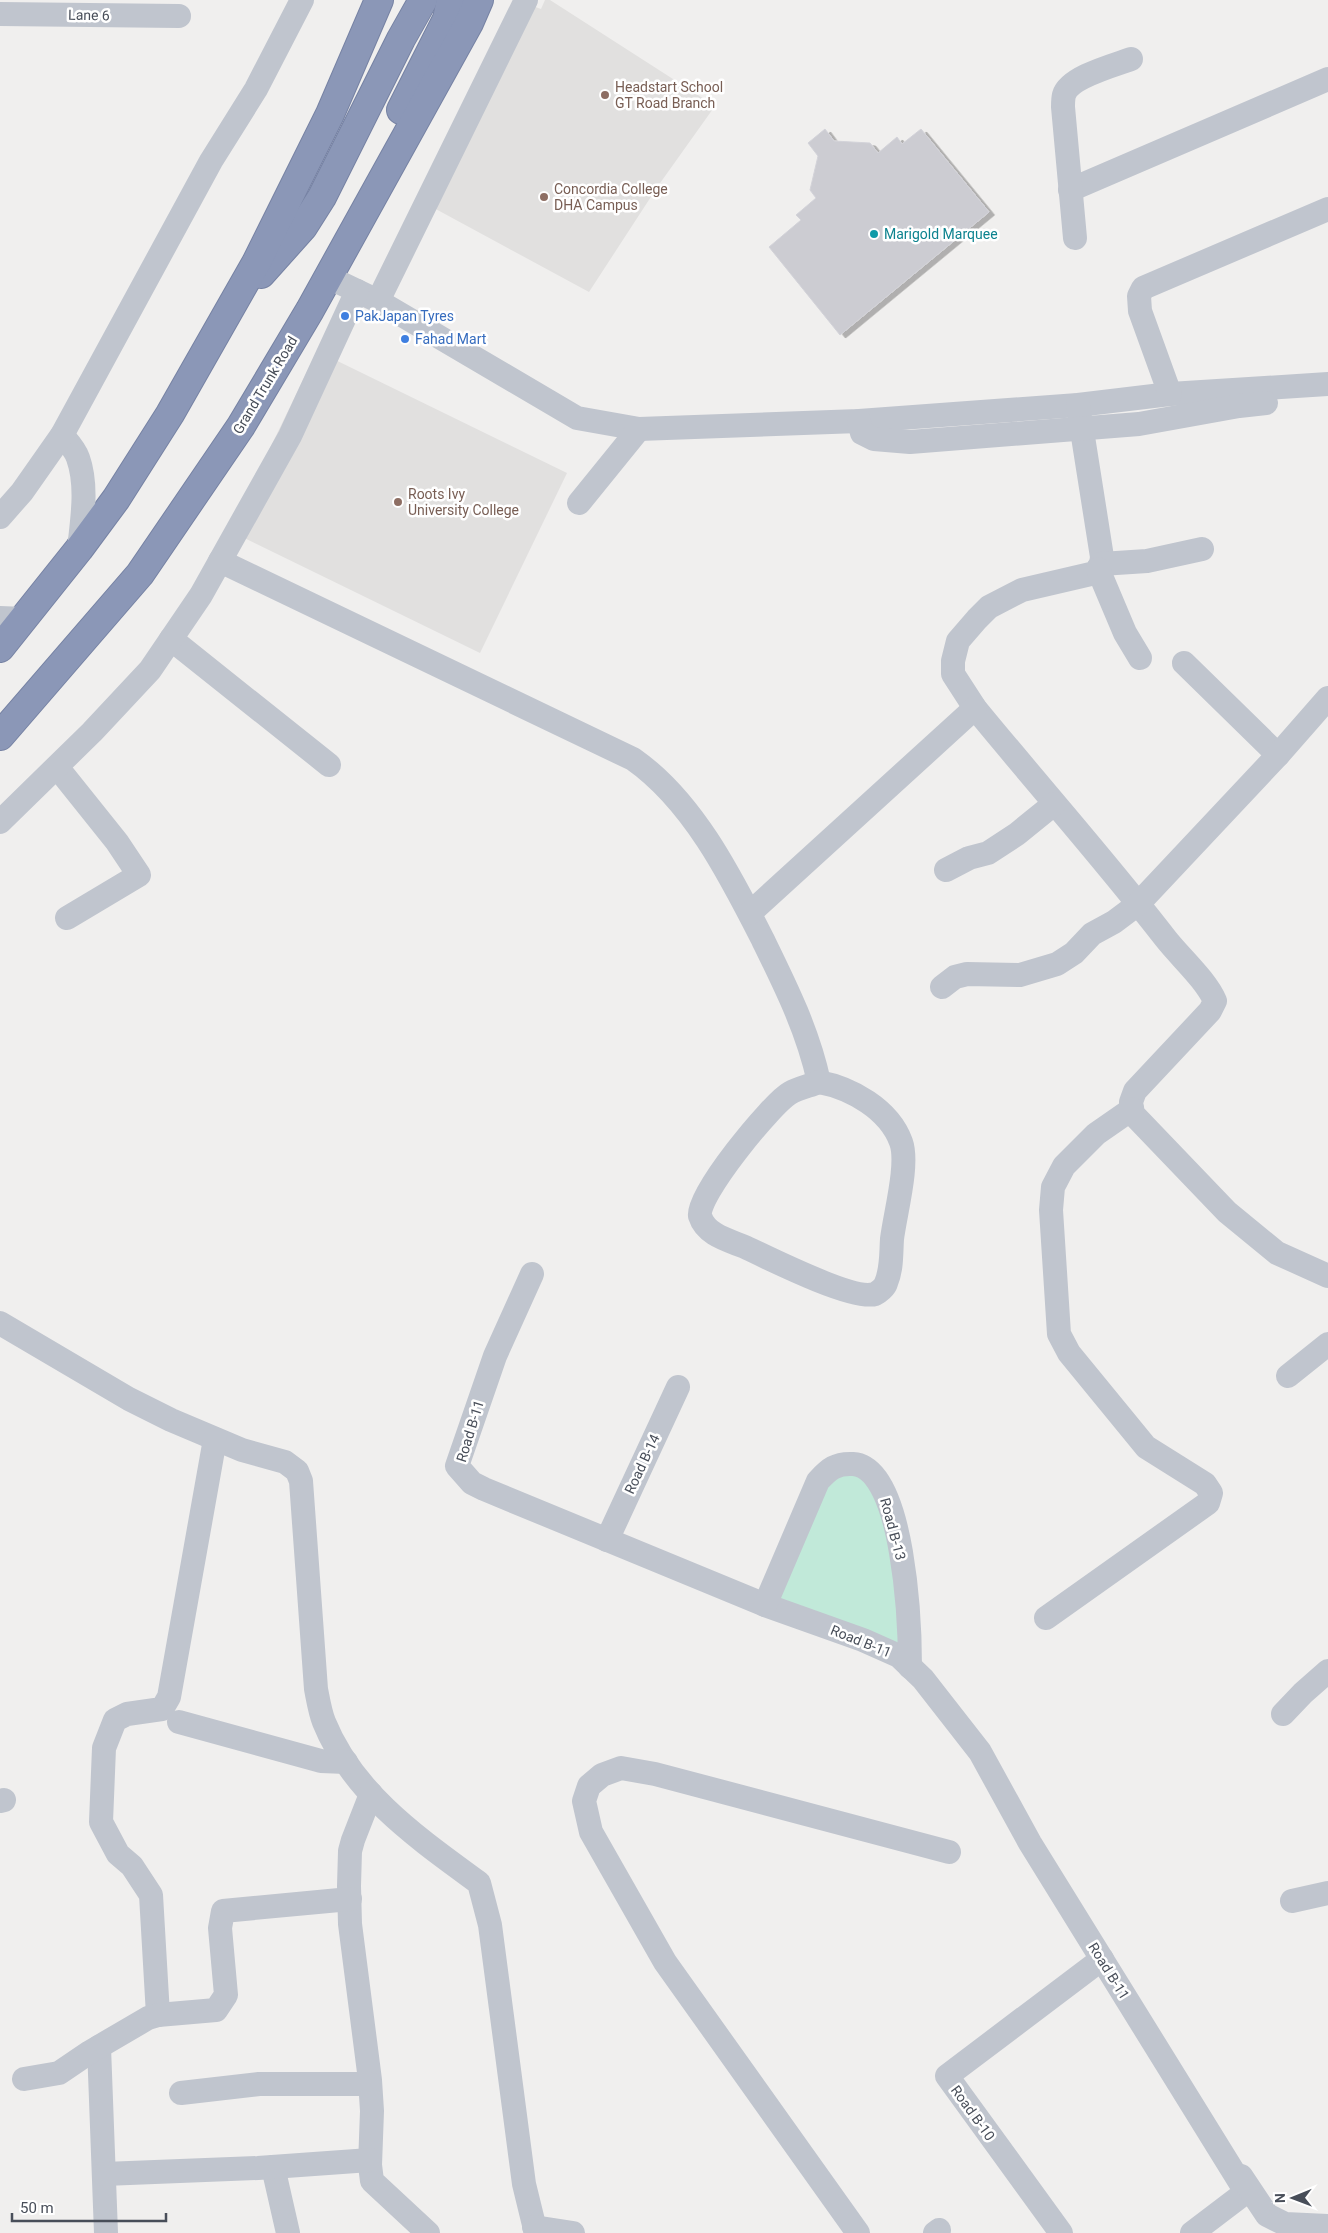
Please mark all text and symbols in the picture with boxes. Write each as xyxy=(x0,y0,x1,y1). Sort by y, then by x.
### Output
street label: Lane 6 xyxy=(68,7,110,23)
place label: Headstart School GT Road Branch xyxy=(615,79,723,111)
marker: Headstart School GT Road Branch xyxy=(599,89,611,101)
place label: Concordia College DHA Campus xyxy=(554,181,668,213)
marker: Concordia College DHA Campus xyxy=(538,191,550,203)
place label: Marigold Marquee xyxy=(884,226,998,242)
marker: Marigold Marquee xyxy=(868,228,880,240)
place label: PakJapan Tyres xyxy=(355,308,454,324)
marker: PakJapan Tyres xyxy=(339,310,351,322)
place label: Fahad Mart xyxy=(415,331,487,347)
street label: Grand Trunk Road xyxy=(230,333,300,437)
marker: Fahad Mart xyxy=(399,333,411,345)
place label: Roots Ivy University College xyxy=(408,486,519,518)
marker: Roots Ivy University College xyxy=(392,496,404,508)
street label: Road B-11 xyxy=(453,1398,487,1464)
street label: Road B-14 xyxy=(621,1432,663,1496)
street label: Road B-13 xyxy=(877,1496,909,1562)
street label: Road B-11 xyxy=(828,1622,894,1660)
street label: Road B-11 xyxy=(1085,1940,1133,2002)
street label: Road B-10 xyxy=(948,2082,998,2144)
north arrow xyxy=(1268,2173,1318,2223)
scale bar xyxy=(12,2190,166,2222)
text: N xyxy=(1272,2193,1288,2203)
text: 50 m xyxy=(20,2199,54,2217)

